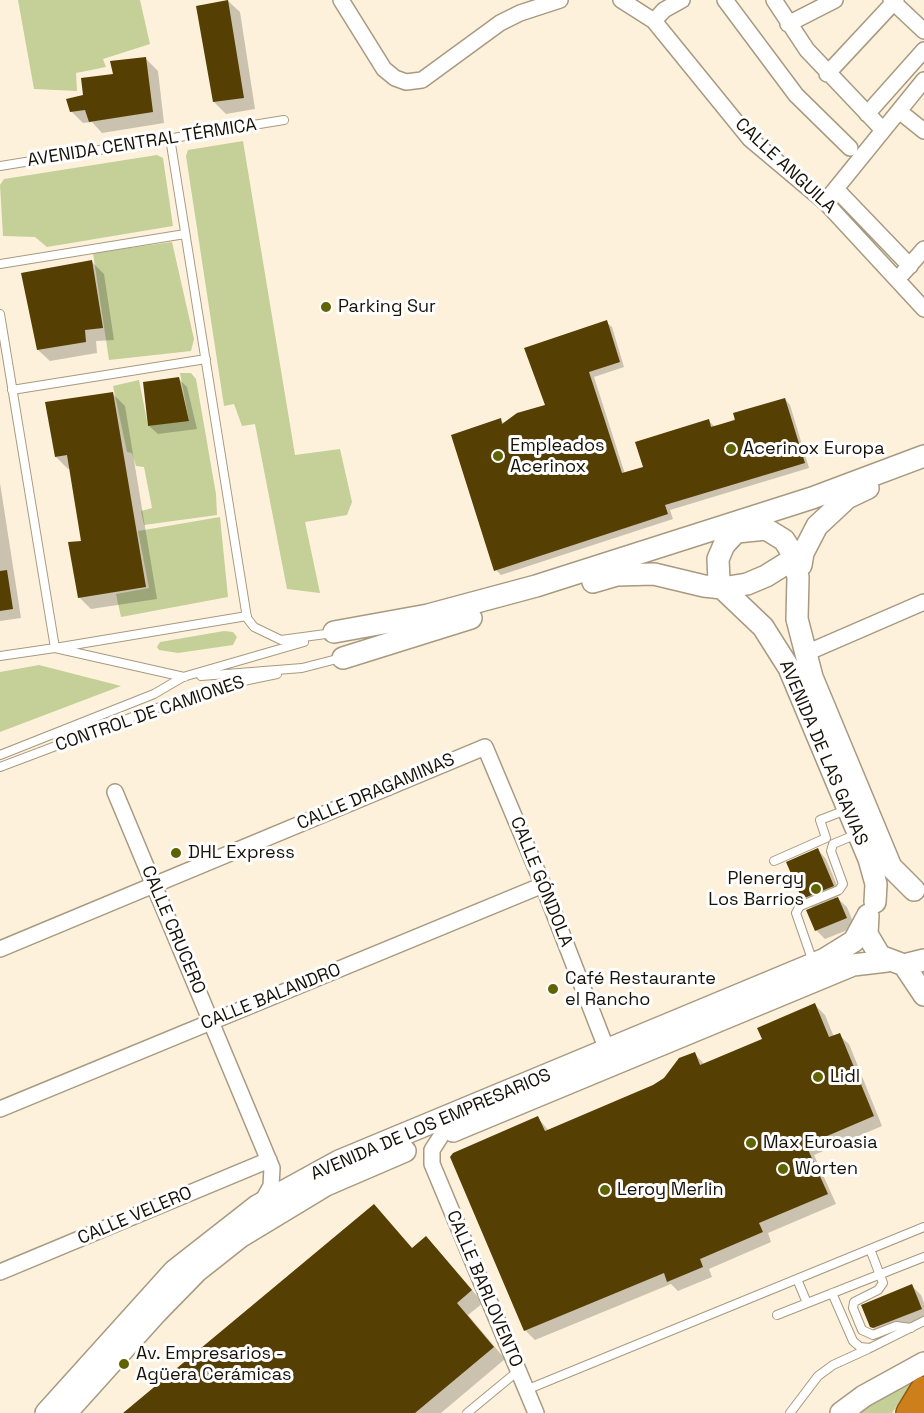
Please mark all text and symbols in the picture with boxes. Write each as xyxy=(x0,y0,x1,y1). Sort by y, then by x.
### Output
street label: AVENIDA CENTRAL TÉRMICA xyxy=(26,114,258,172)
street label: CALLE ANGUILA xyxy=(730,114,840,218)
place label: Parking Sur xyxy=(338,296,436,318)
marker: Parking Sur xyxy=(319,300,333,314)
place label: Empleados Acerinox xyxy=(510,435,605,478)
place label: Acerinox Europa xyxy=(743,438,885,460)
marker: Acerinox Europa xyxy=(724,442,738,456)
marker: Empleados Acerinox xyxy=(491,449,505,463)
street label: AVENIDA DE LAS GAVIAS xyxy=(774,657,872,849)
street label: CONTROL DE CAMIONES xyxy=(53,671,247,757)
street label: CALLE DRAGAMINAS xyxy=(294,749,458,835)
street label: CALLE GÓNDOLA xyxy=(505,814,577,950)
place label: DHL Express xyxy=(188,842,295,864)
marker: DHL Express xyxy=(169,846,183,860)
street label: CALLE CRUCERO xyxy=(136,863,210,997)
place label: Plenergy Los Barrios xyxy=(708,868,804,910)
marker: Plenergy Los Barrios xyxy=(809,882,823,896)
street label: CALLE BALANDRO xyxy=(198,959,344,1035)
place label: Café Restaurante el Rancho xyxy=(565,968,716,1010)
marker: Café Restaurante el Rancho xyxy=(546,982,560,996)
street label: AVENIDA DE LOS EMPRESARIOS xyxy=(308,1065,554,1185)
place label: Lidl xyxy=(830,1066,860,1088)
marker: Lidl xyxy=(811,1070,825,1084)
place label: Max Euroasia xyxy=(763,1132,877,1154)
marker: Max Euroasia xyxy=(744,1136,758,1150)
place label: Worten xyxy=(795,1158,858,1180)
marker: Worten xyxy=(776,1162,790,1176)
place label: Leroy Merlin xyxy=(617,1179,724,1201)
street label: CALLE VELERO xyxy=(75,1182,195,1250)
marker: Leroy Merlin xyxy=(598,1183,612,1197)
street label: CALLE BARLOVENTO xyxy=(441,1207,527,1371)
place label: Av. Empresarios - Agüera Cerámicas xyxy=(136,1343,291,1386)
marker: Av. Empresarios - Agüera Cerámicas xyxy=(117,1357,131,1371)

